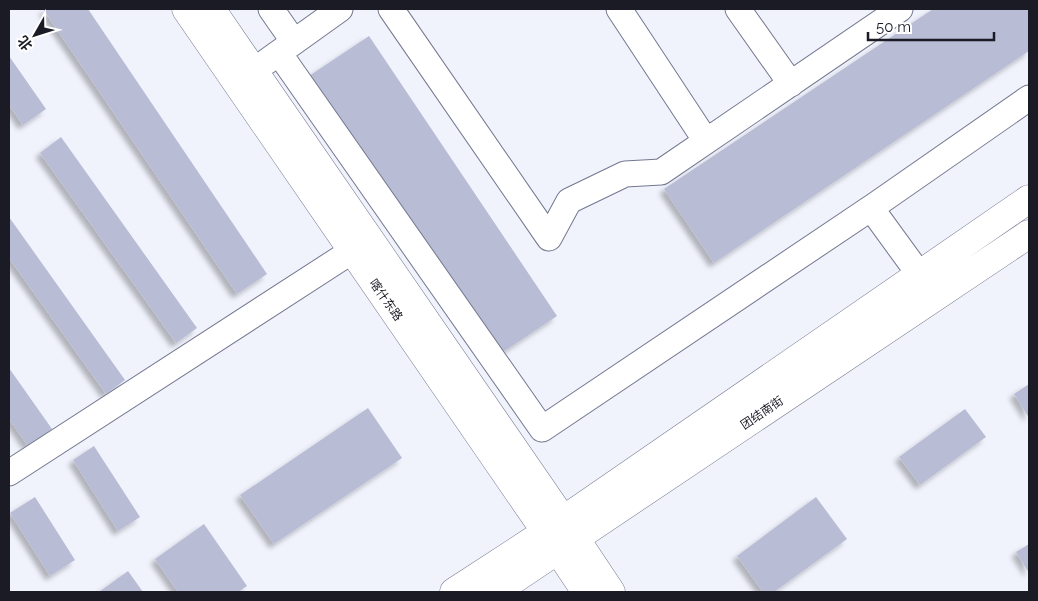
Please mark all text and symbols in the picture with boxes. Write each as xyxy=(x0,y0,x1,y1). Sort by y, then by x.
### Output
north arrow xyxy=(10,10,60,60)
scale bar xyxy=(868,10,994,42)
text: 50 m xyxy=(876,18,911,36)
text: 北 xyxy=(14,33,36,54)
street label: 喀什东路 xyxy=(366,276,406,324)
street label: 团结南街 xyxy=(738,394,786,432)

